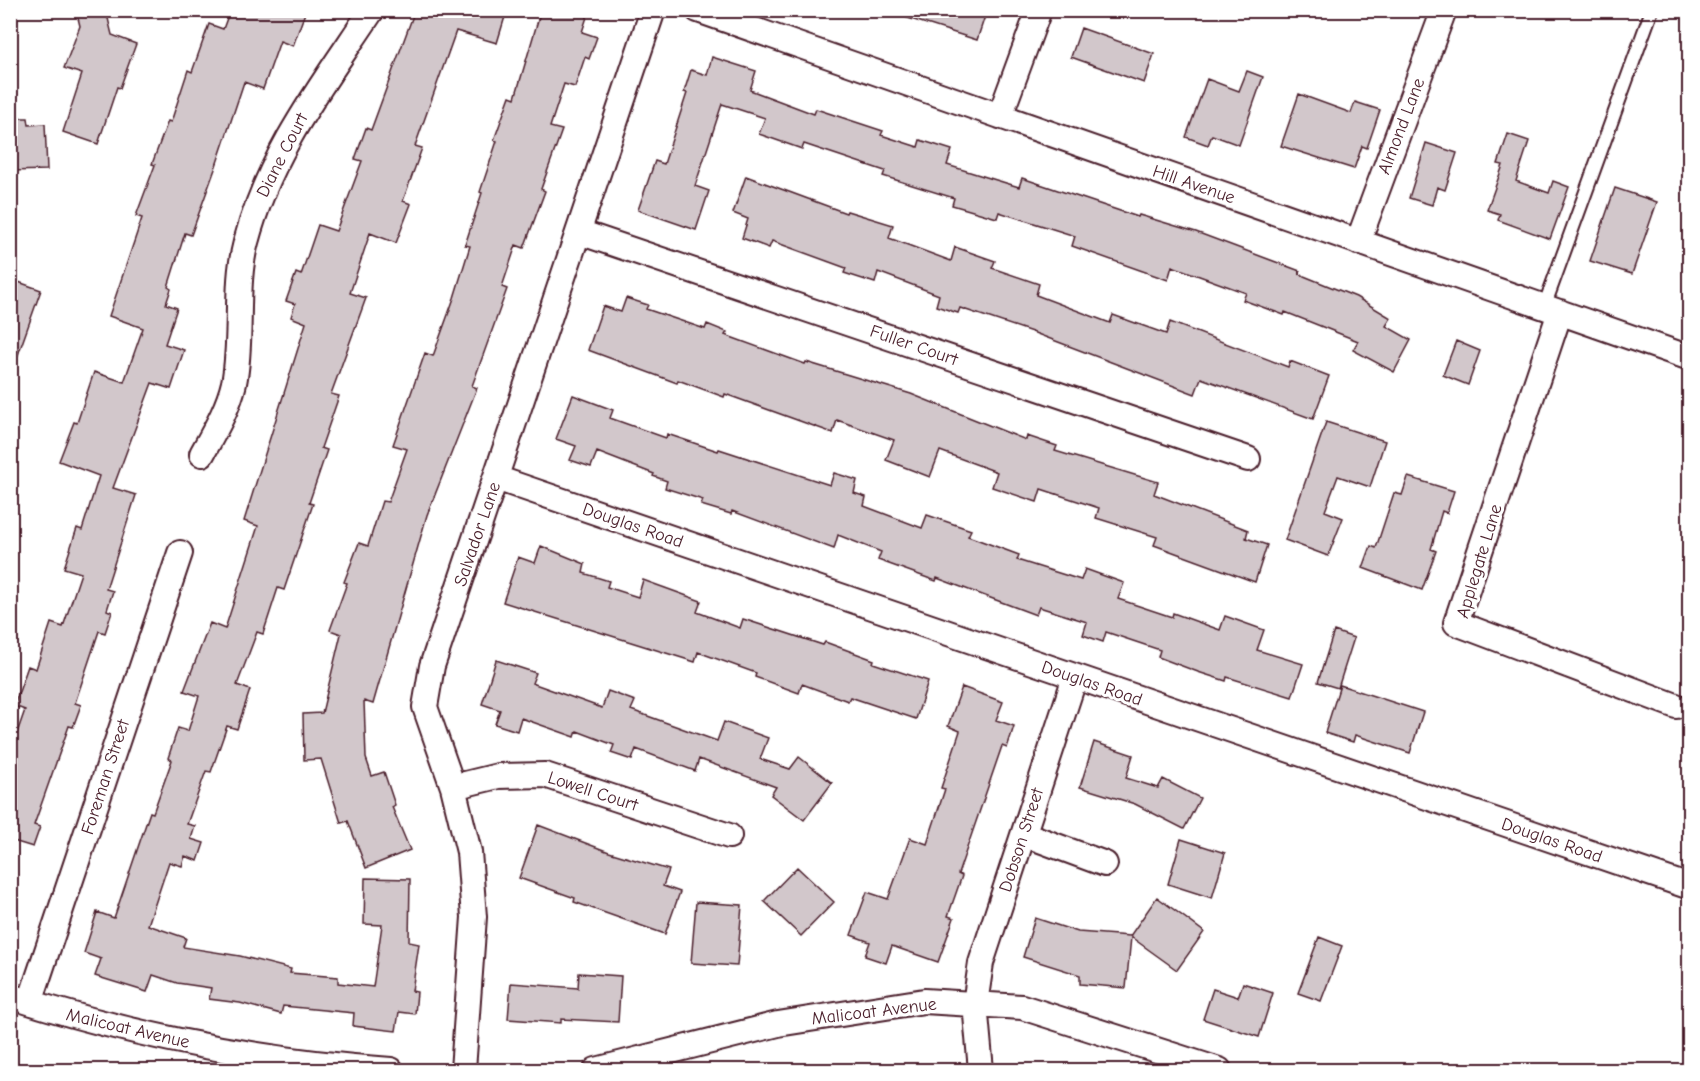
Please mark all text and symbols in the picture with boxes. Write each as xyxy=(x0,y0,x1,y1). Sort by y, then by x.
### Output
street label: Almond Lane xyxy=(1374,75,1429,177)
street label: Diane Court xyxy=(252,109,313,201)
street label: Hill Avenue xyxy=(1150,161,1238,208)
street label: Fuller Court xyxy=(867,321,961,371)
street label: Salvador Lane xyxy=(450,479,505,589)
street label: Douglas Road xyxy=(580,498,686,553)
street label: Applegate Lane xyxy=(1452,502,1507,621)
street label: Douglas Road xyxy=(1039,656,1145,711)
street label: Foreman Street xyxy=(77,716,134,837)
street label: Lowell Court xyxy=(545,767,641,816)
street label: Dobson Street xyxy=(995,785,1048,895)
street label: Douglas Road xyxy=(1499,813,1605,868)
street label: Malicoat Avenue xyxy=(810,993,938,1030)
street label: Malicoat Avenue xyxy=(64,1004,192,1053)

